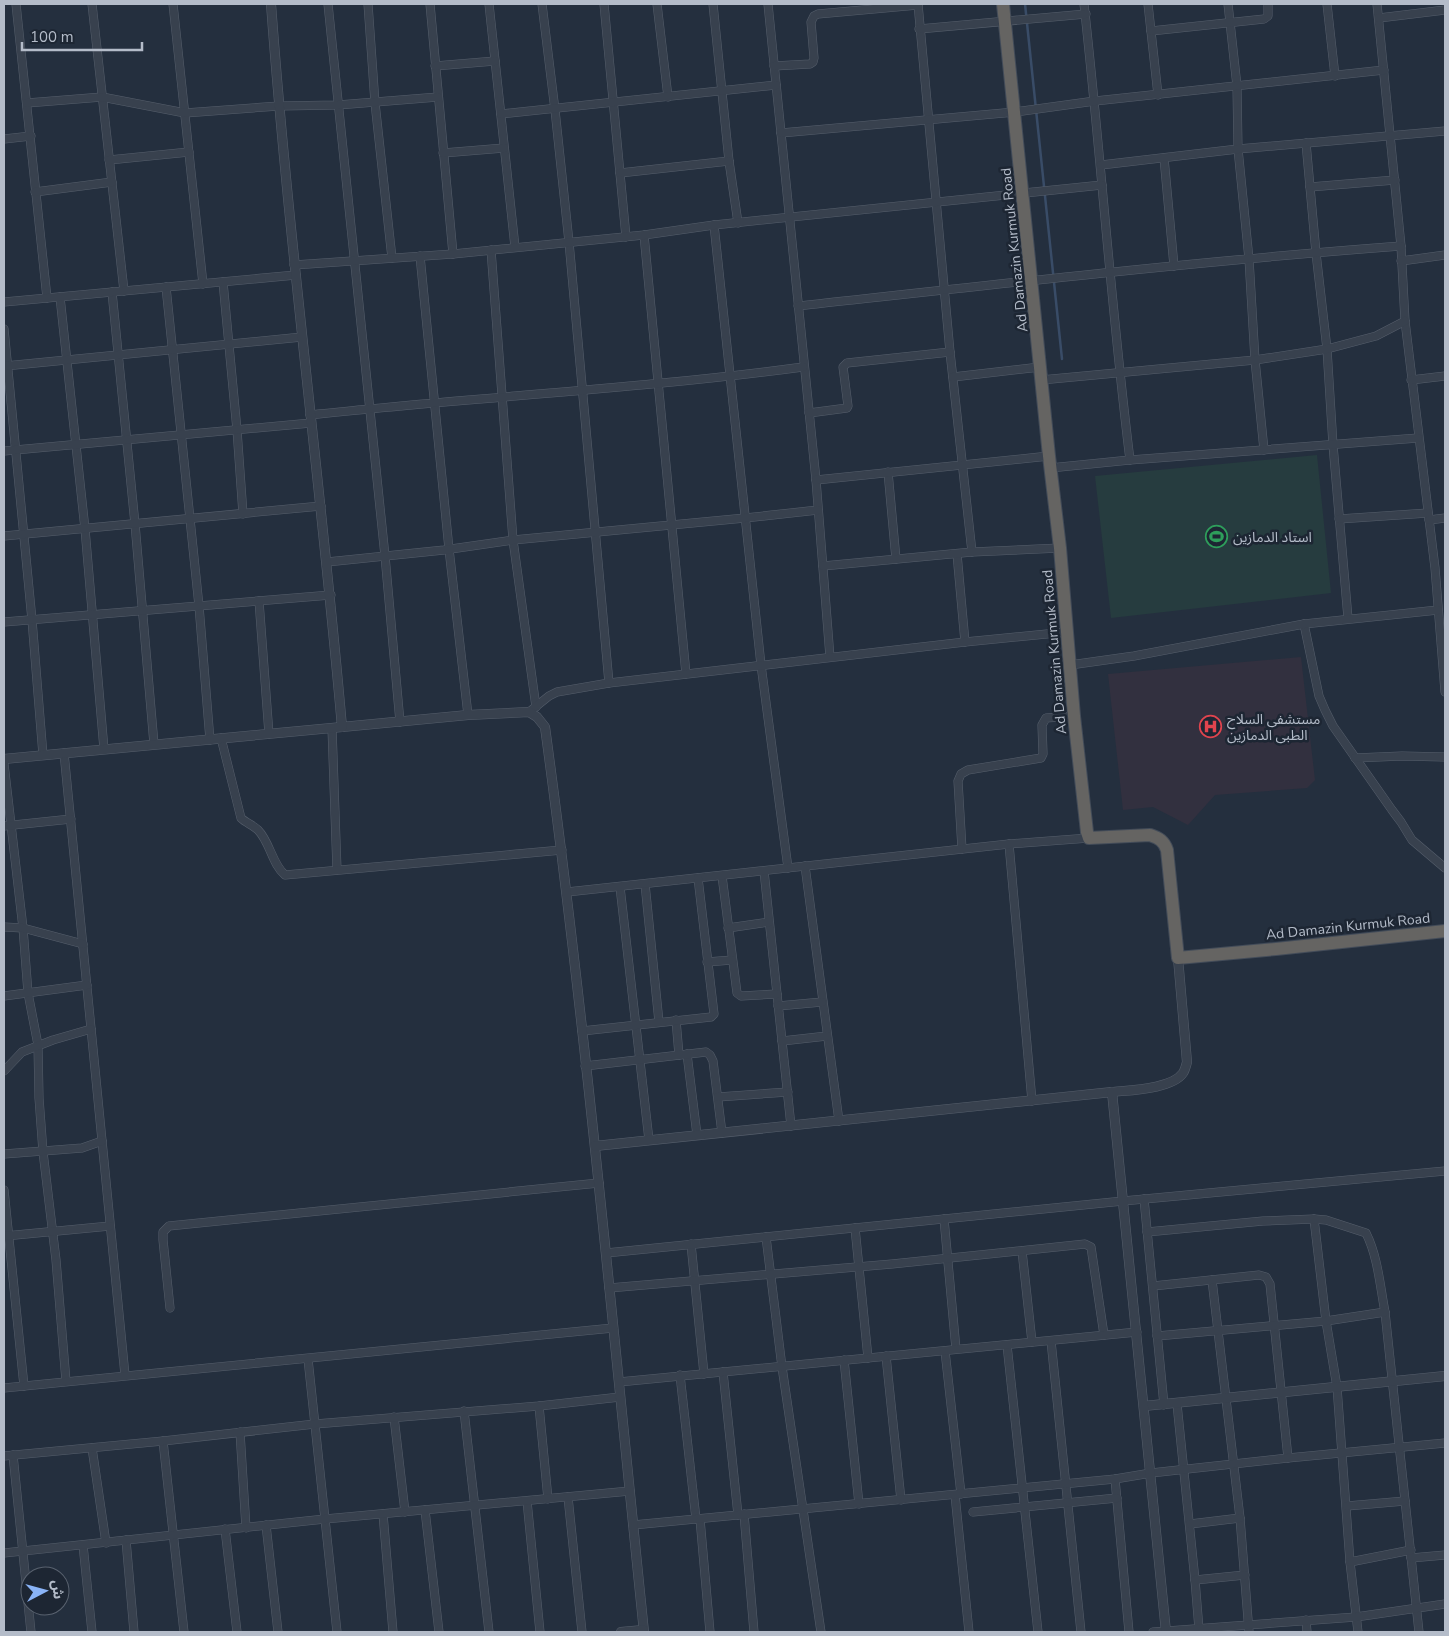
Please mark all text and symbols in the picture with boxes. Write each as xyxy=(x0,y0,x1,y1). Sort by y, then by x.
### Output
scale bar xyxy=(22,20,142,52)
text: 100 m xyxy=(30,27,74,47)
street label: Ad Damazin Kurmuk Road xyxy=(996,167,1033,333)
sports icon: استاد الدمازين xyxy=(1205,525,1229,549)
place label: استاد الدمازين xyxy=(1233,528,1312,547)
street label: Ad Damazin Kurmuk Road xyxy=(1038,569,1071,735)
place label: مستشفى السلاح الطبى الدمازين xyxy=(1227,710,1320,745)
hospital icon: مستشفى السلاح الطبى الدمازين xyxy=(1199,715,1223,739)
street label: Ad Damazin Kurmuk Road xyxy=(1265,908,1431,945)
north arrow xyxy=(20,1566,70,1616)
text: ش xyxy=(47,1579,68,1600)

